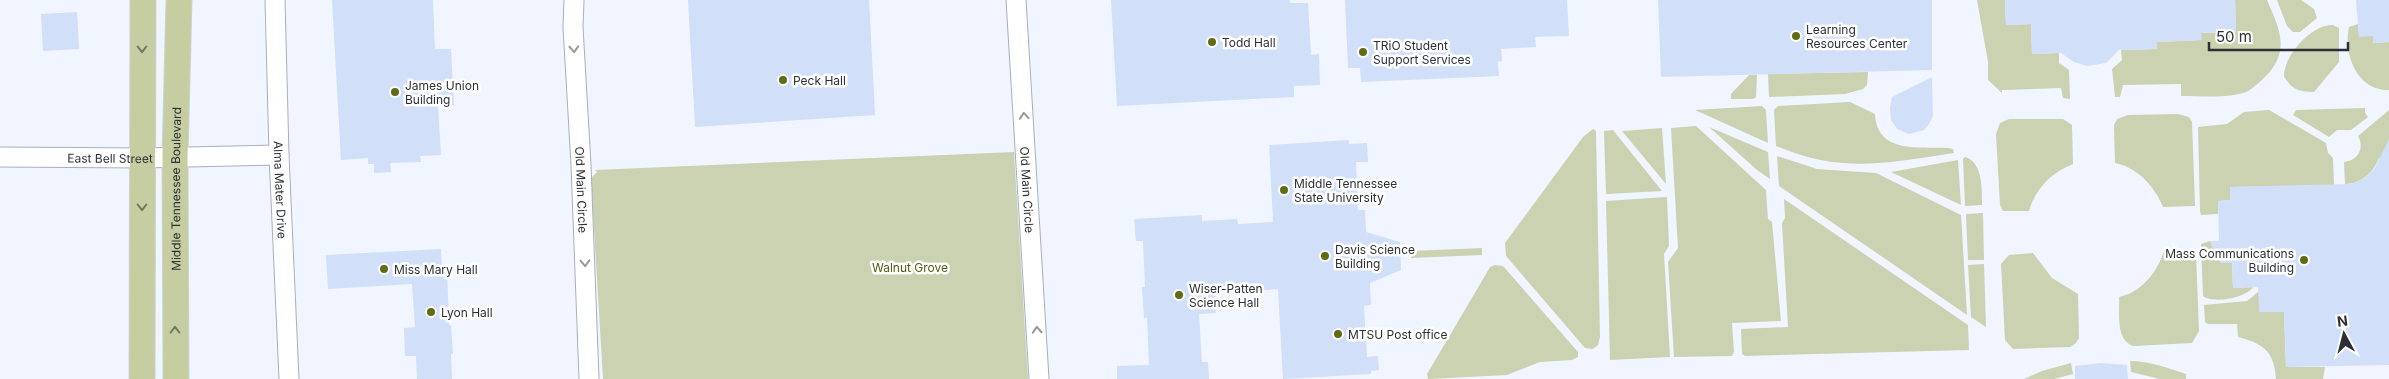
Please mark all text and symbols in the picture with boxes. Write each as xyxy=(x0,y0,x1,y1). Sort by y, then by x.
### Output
scale bar xyxy=(2209,20,2348,52)
place label: Learning Resources Center xyxy=(1806,22,1908,51)
text: 50 m xyxy=(2216,27,2252,46)
marker: Learning Resources Center xyxy=(1790,30,1802,42)
place label: Todd Hall xyxy=(1222,35,1276,50)
marker: Todd Hall xyxy=(1206,36,1218,48)
place label: TRiO Student Support Services xyxy=(1373,38,1471,67)
one-way arrow xyxy=(137,45,147,53)
one-way arrow xyxy=(568,45,579,53)
marker: TRiO Student Support Services xyxy=(1357,46,1369,58)
place label: Peck Hall xyxy=(793,73,846,88)
marker: Peck Hall xyxy=(777,74,789,86)
place label: James Union Building xyxy=(405,78,479,107)
marker: James Union Building xyxy=(389,86,401,98)
street label: Middle Tennessee Boulevard xyxy=(167,107,184,271)
one-way arrow xyxy=(1019,111,1030,119)
street label: Alma Mater Drive xyxy=(271,141,290,239)
street label: Old Main Circle xyxy=(572,146,591,233)
street label: Old Main Circle xyxy=(1017,146,1038,233)
street label: East Bell Street xyxy=(67,150,153,166)
place label: Middle Tennessee State University xyxy=(1294,176,1397,205)
marker: Middle Tennessee State University xyxy=(1278,184,1290,196)
one-way arrow xyxy=(137,203,147,211)
place label: Davis Science Building xyxy=(1335,242,1415,271)
place label: Mass Communications Building xyxy=(2165,246,2294,275)
marker: Davis Science Building xyxy=(1319,250,1331,262)
marker: Mass Communications Building xyxy=(2298,254,2310,266)
one-way arrow xyxy=(579,260,590,268)
park label: Walnut Grove xyxy=(872,260,948,275)
place label: Miss Mary Hall xyxy=(394,262,478,277)
marker: Miss Mary Hall xyxy=(378,263,390,275)
place label: Wiser-Patten Science Hall xyxy=(1189,281,1263,310)
marker: Wiser-Patten Science Hall xyxy=(1173,289,1185,301)
place label: Lyon Hall xyxy=(441,305,493,320)
marker: Lyon Hall xyxy=(425,306,437,318)
north arrow xyxy=(2319,309,2369,359)
text: N xyxy=(2336,312,2349,330)
one-way arrow xyxy=(170,326,180,334)
one-way arrow xyxy=(1031,326,1042,334)
place label: MTSU Post office xyxy=(1348,327,1447,342)
marker: MTSU Post office xyxy=(1332,328,1344,340)

